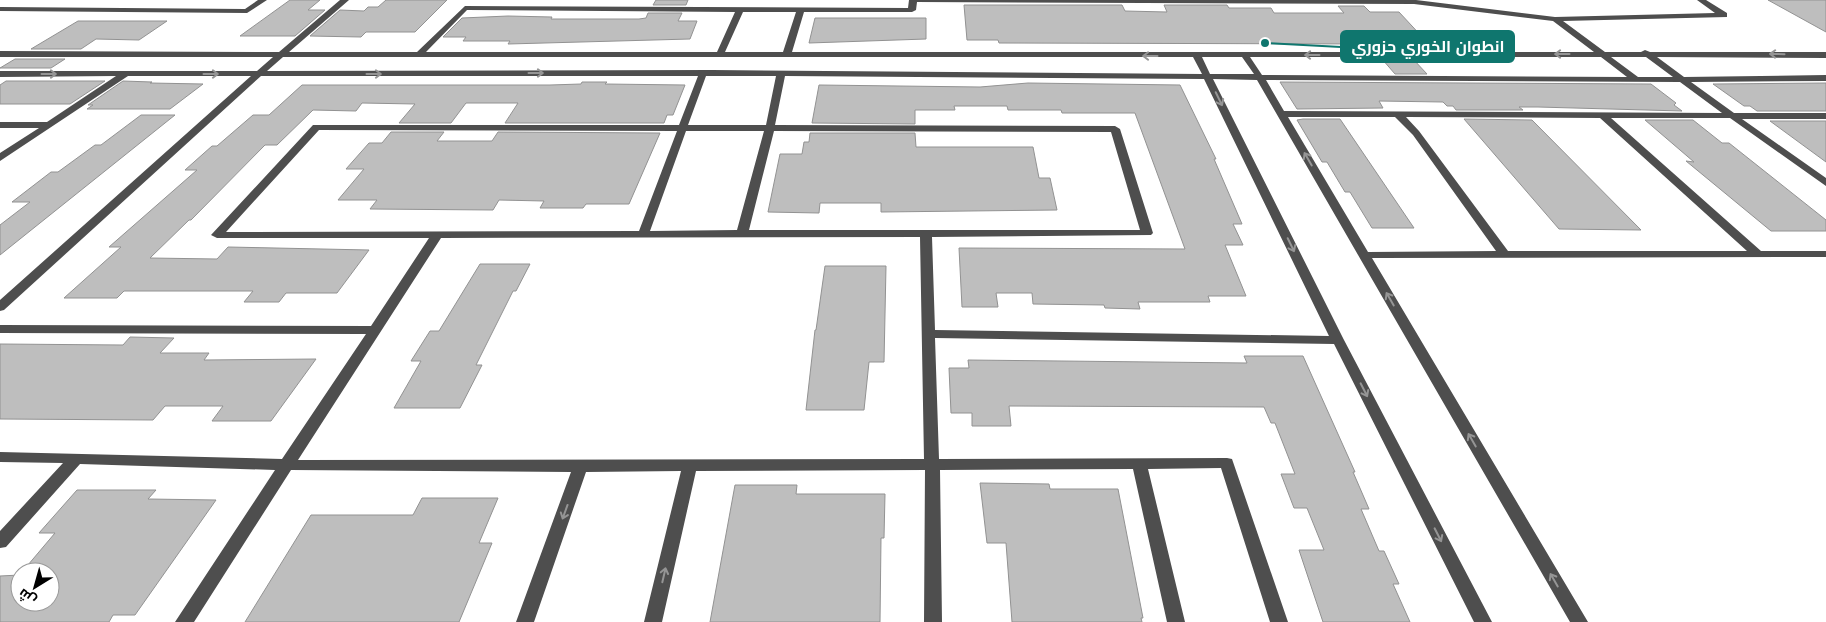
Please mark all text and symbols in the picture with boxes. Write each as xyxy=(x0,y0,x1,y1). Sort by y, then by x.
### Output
callout: انطوان الخوري حزوري xyxy=(1341,31,1514,62)
text: انطوان الخوري حزوري xyxy=(1351,37,1505,59)
one-way arrow xyxy=(1555,49,1571,59)
one-way arrow xyxy=(1770,49,1786,59)
one-way arrow xyxy=(1305,50,1321,60)
one-way arrow xyxy=(1142,51,1158,61)
one-way arrow xyxy=(528,68,544,78)
one-way arrow xyxy=(40,69,56,79)
one-way arrow xyxy=(202,69,219,79)
one-way arrow xyxy=(365,69,381,79)
one-way arrow xyxy=(1214,92,1224,107)
one-way arrow xyxy=(1302,153,1312,167)
one-way arrow xyxy=(1287,237,1296,252)
one-way arrow xyxy=(1384,293,1394,307)
one-way arrow xyxy=(1359,383,1369,398)
one-way arrow xyxy=(1466,433,1476,447)
one-way arrow xyxy=(560,503,569,519)
one-way arrow xyxy=(1434,527,1443,542)
north arrow xyxy=(10,562,60,612)
one-way arrow xyxy=(660,567,669,583)
one-way arrow xyxy=(1548,573,1558,587)
text: ش xyxy=(15,585,40,609)

